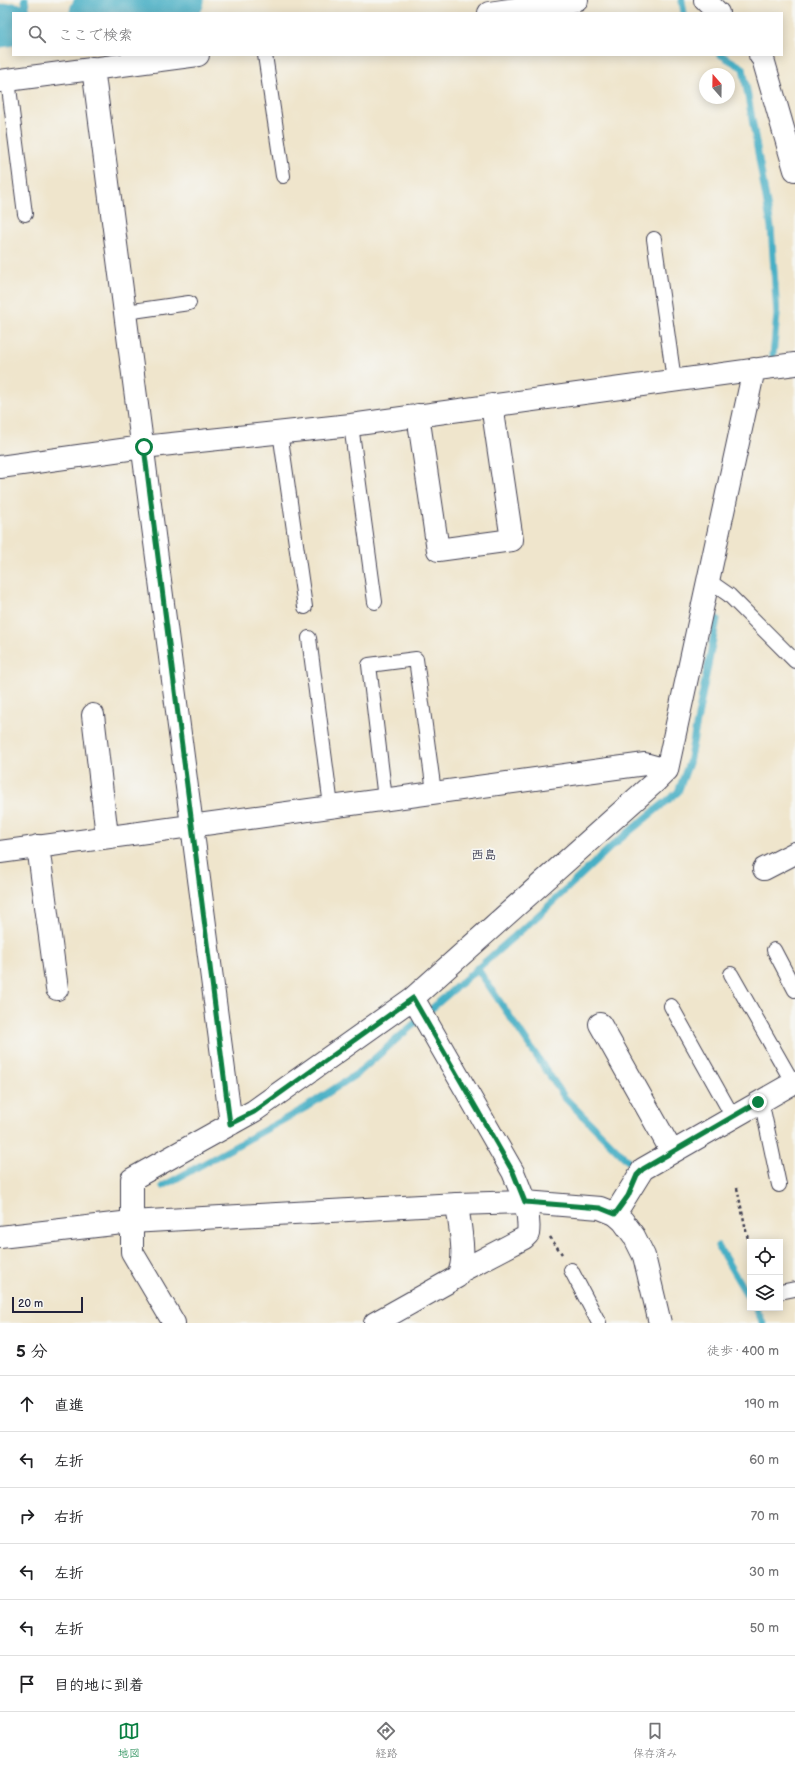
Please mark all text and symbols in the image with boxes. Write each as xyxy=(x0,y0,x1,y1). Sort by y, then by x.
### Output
search box xyxy=(12,12,783,56)
icon: search xyxy=(26,23,48,45)
text: ここで検索 xyxy=(58,26,133,45)
north arrow xyxy=(699,68,735,104)
route start xyxy=(135,438,153,456)
district label: 西島 xyxy=(471,847,497,863)
route end xyxy=(749,1093,767,1111)
map controls xyxy=(747,1239,783,1311)
button: locate xyxy=(747,1239,783,1275)
button: layers xyxy=(747,1275,783,1311)
scale bar xyxy=(12,1295,83,1314)
text: 20 m xyxy=(18,1297,43,1310)
text: 5 分 xyxy=(16,1342,47,1362)
text: 徒歩 · 400 m xyxy=(707,1343,779,1359)
icon: ahead xyxy=(16,1393,38,1415)
text: 直進 xyxy=(54,1396,84,1415)
text: 190 m xyxy=(745,1396,779,1412)
icon: left xyxy=(16,1449,38,1471)
text: 左折 xyxy=(54,1452,84,1471)
text: 60 m xyxy=(749,1452,779,1468)
icon: right xyxy=(16,1505,38,1527)
text: 右折 xyxy=(54,1508,84,1527)
text: 70 m xyxy=(751,1508,779,1524)
icon: left xyxy=(16,1561,38,1583)
text: 左折 xyxy=(54,1564,84,1583)
text: 30 m xyxy=(749,1564,779,1580)
icon: left xyxy=(16,1617,38,1639)
text: 左折 xyxy=(54,1620,84,1639)
text: 50 m xyxy=(750,1620,779,1636)
icon: arrive xyxy=(16,1673,38,1695)
text: 目的地に到着 xyxy=(54,1676,144,1695)
tab: 地図 xyxy=(118,1720,140,1760)
tab: 経路 xyxy=(375,1720,397,1760)
tab: 保存済み xyxy=(633,1720,677,1760)

